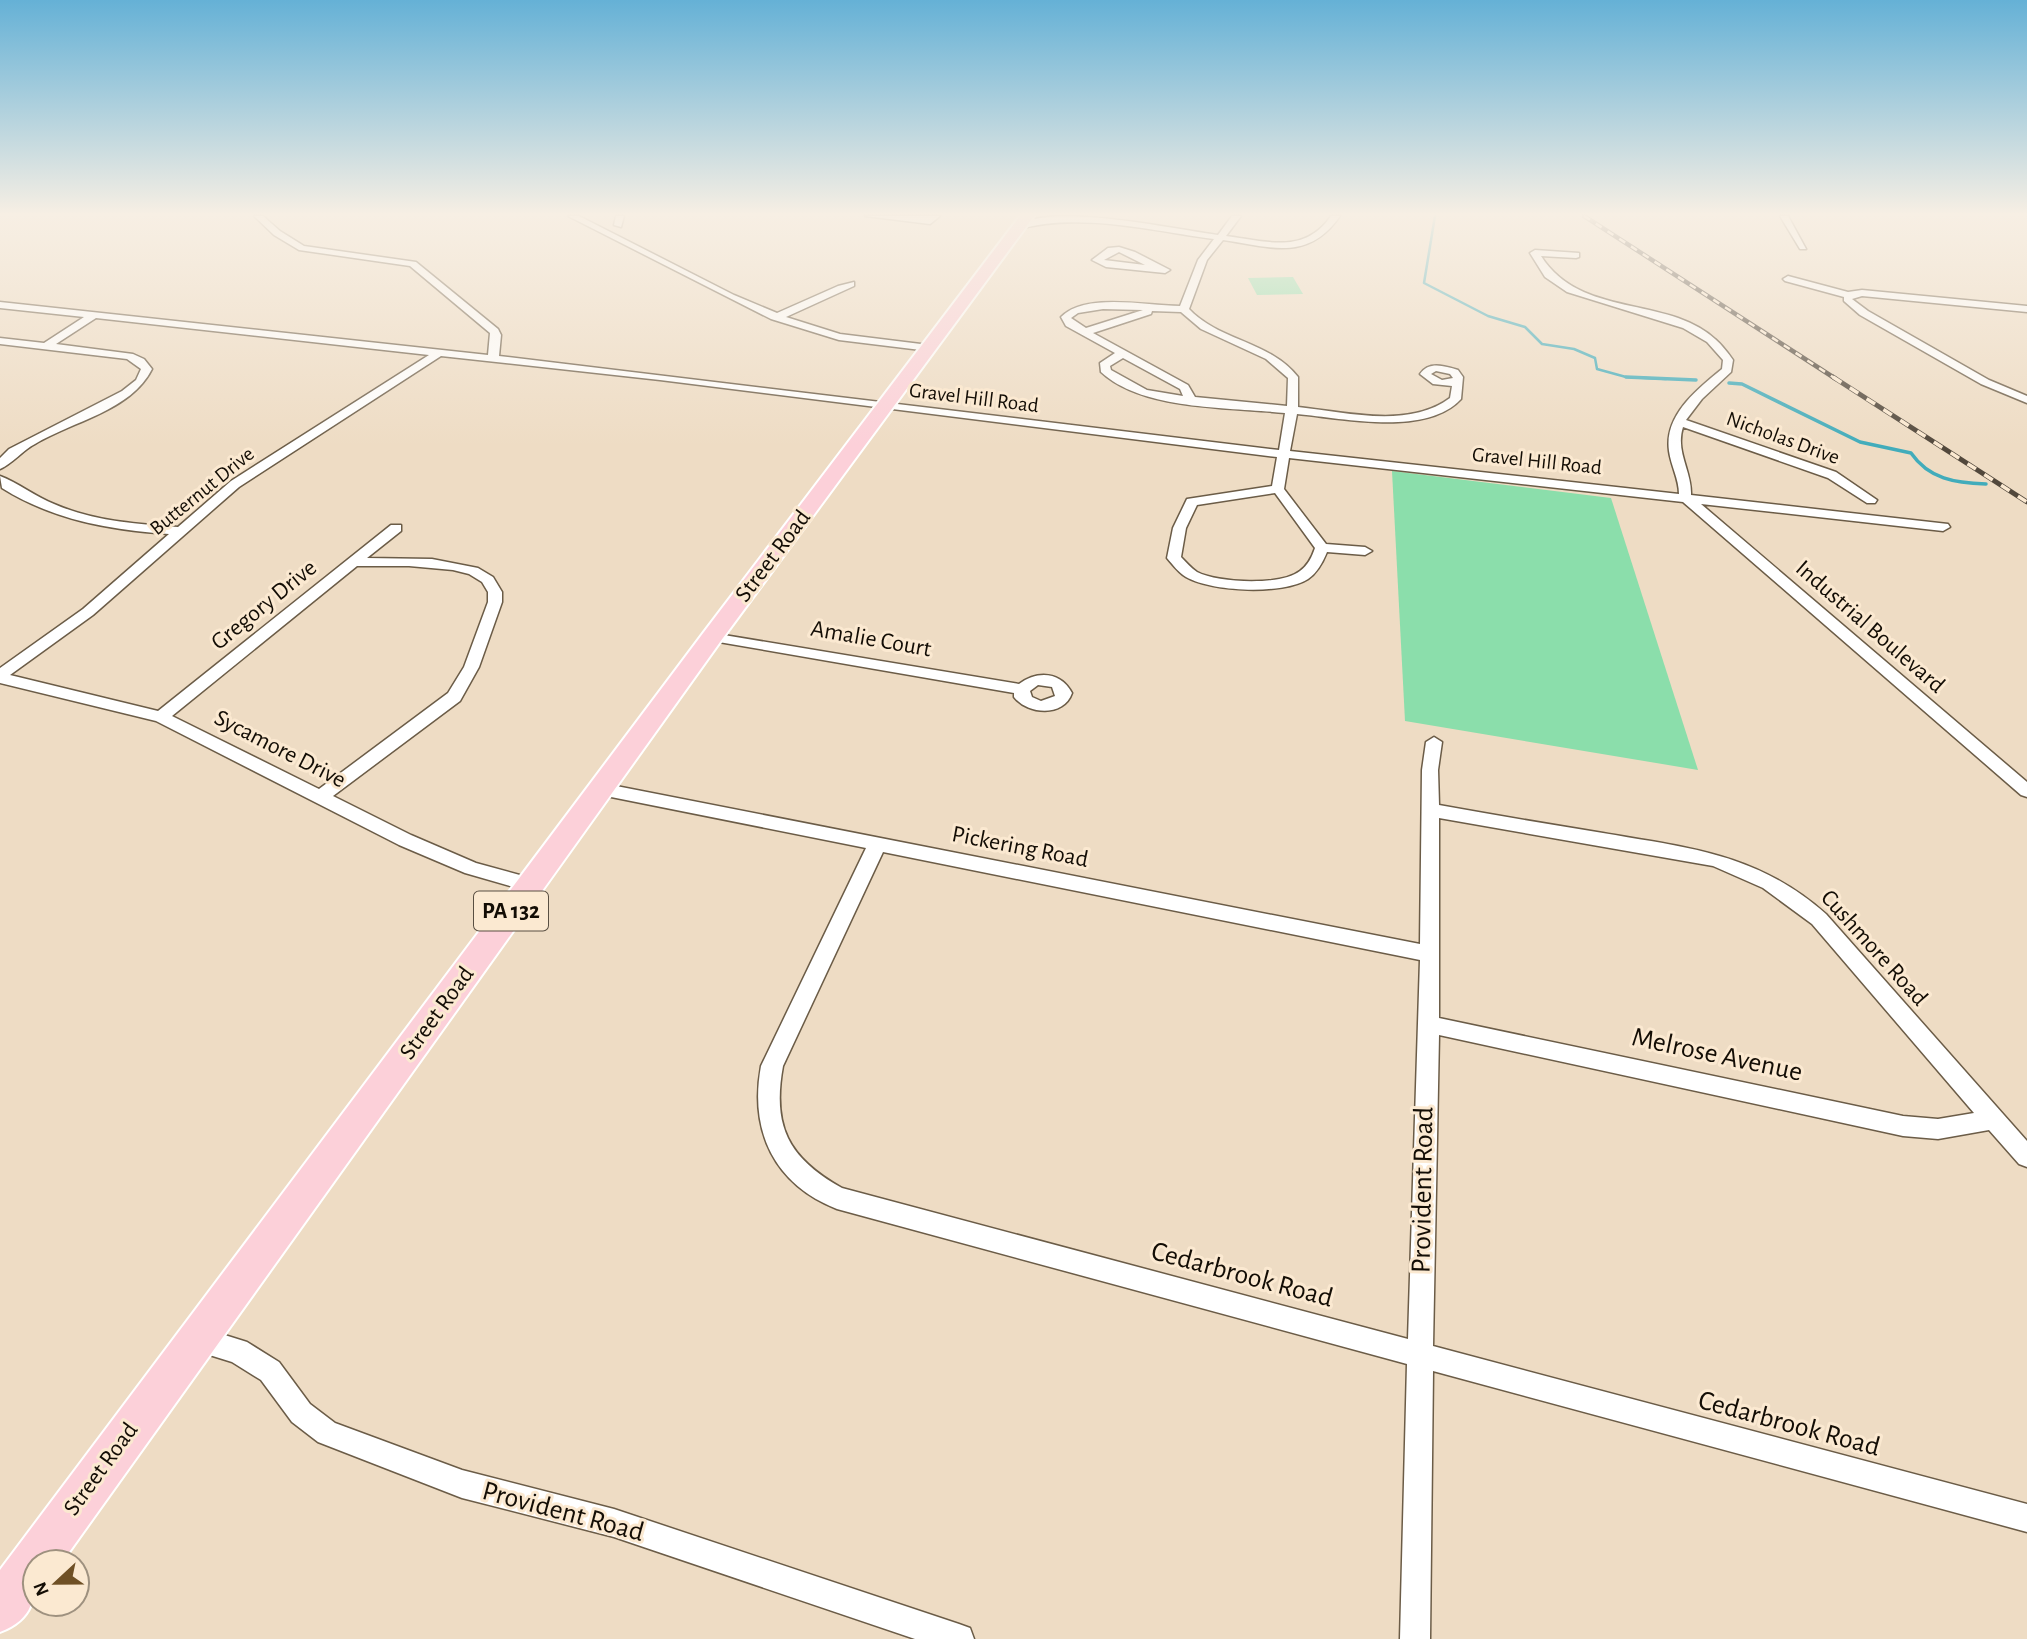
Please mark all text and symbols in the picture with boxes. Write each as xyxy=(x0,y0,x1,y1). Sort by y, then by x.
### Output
street label: Gravel Hill Road xyxy=(908,380,1040,416)
street label: Nicholas Drive xyxy=(1724,408,1842,468)
street label: Butternut Drive xyxy=(146,443,258,539)
street label: Gravel Hill Road xyxy=(1471,444,1603,478)
street label: Street Road xyxy=(731,506,815,606)
street label: Gregory Drive xyxy=(207,555,321,655)
street label: Industrial Boulevard xyxy=(1791,556,1949,698)
street label: Amalie Court xyxy=(809,617,933,661)
street label: Sycamore Drive xyxy=(210,706,350,792)
street label: Pickering Road xyxy=(950,822,1090,872)
street label: Cushmore Road xyxy=(1816,885,1932,1011)
road number: PA 132 xyxy=(474,891,548,930)
street label: Street Road xyxy=(395,962,479,1064)
street label: Melrose Avenue xyxy=(1629,1023,1805,1087)
street label: Provident Road xyxy=(1408,1107,1438,1273)
street label: Cedarbrook Road xyxy=(1148,1237,1336,1313)
street label: Cedarbrook Road xyxy=(1695,1386,1883,1462)
street label: Street Road xyxy=(59,1418,143,1520)
street label: Provident Road xyxy=(479,1477,647,1547)
north arrow xyxy=(21,1548,91,1618)
text: N xyxy=(30,1579,53,1598)

